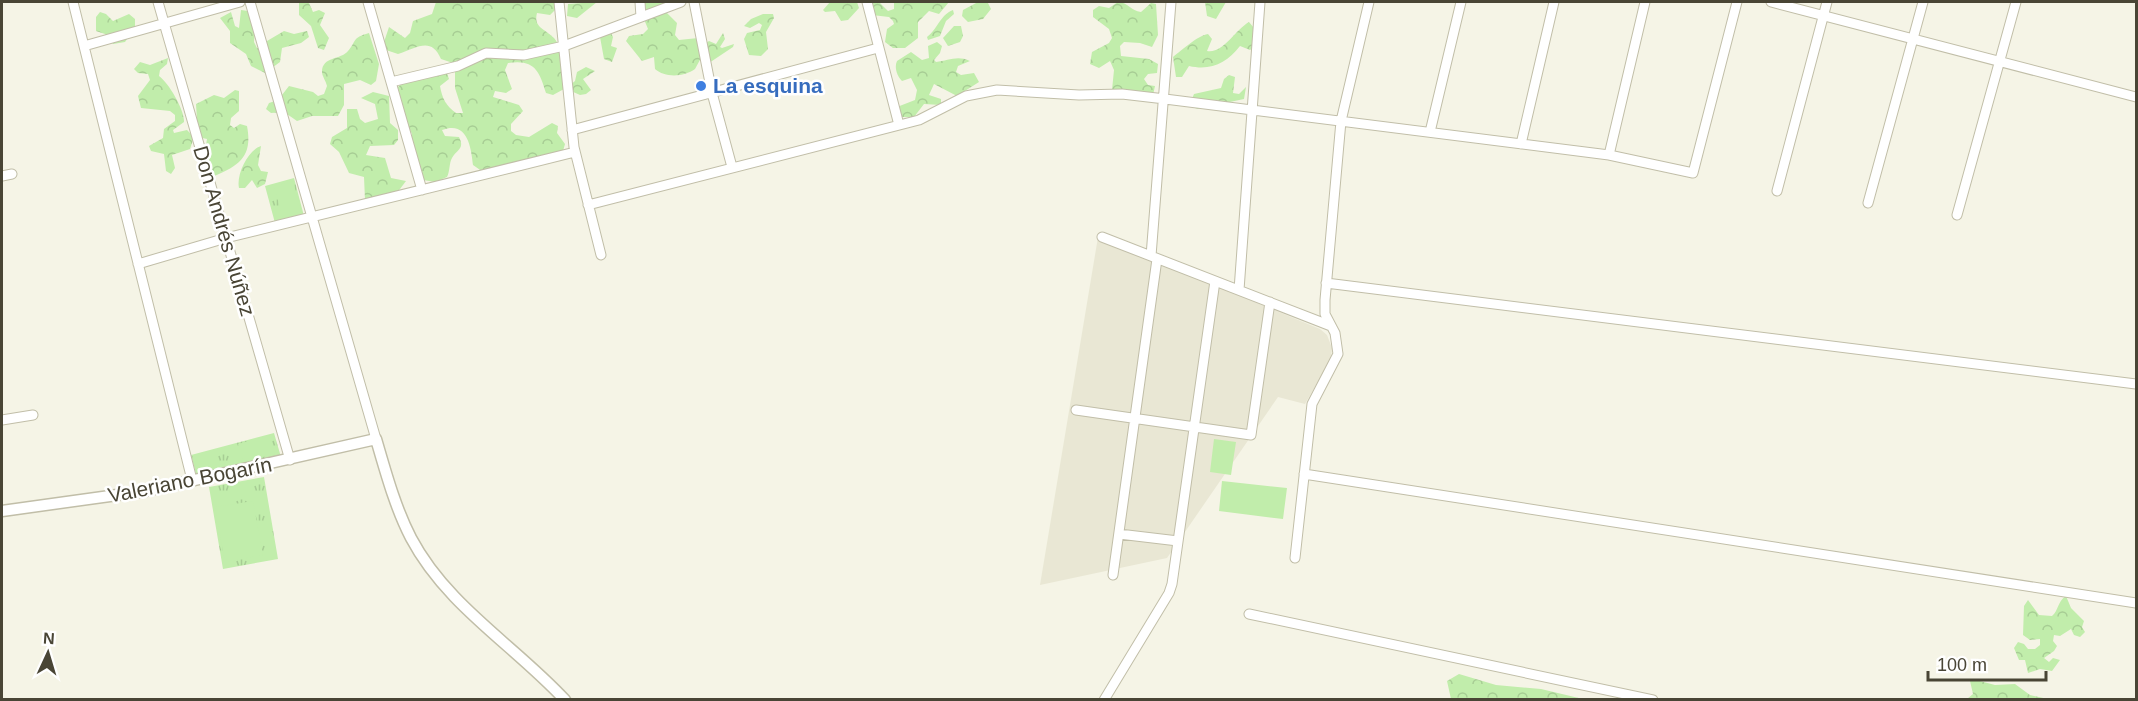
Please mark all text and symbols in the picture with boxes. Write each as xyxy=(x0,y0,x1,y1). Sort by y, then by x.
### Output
place label: La esquina xyxy=(713,74,823,97)
marker: La esquina xyxy=(694,79,708,93)
street label: Don Andrés Núñez xyxy=(189,143,260,319)
street label: Valeriano Bogarín xyxy=(106,452,274,507)
north arrow xyxy=(18,623,78,683)
text: N xyxy=(43,630,55,647)
scale bar xyxy=(1928,644,2046,682)
text: 100 m xyxy=(1937,655,1987,675)

